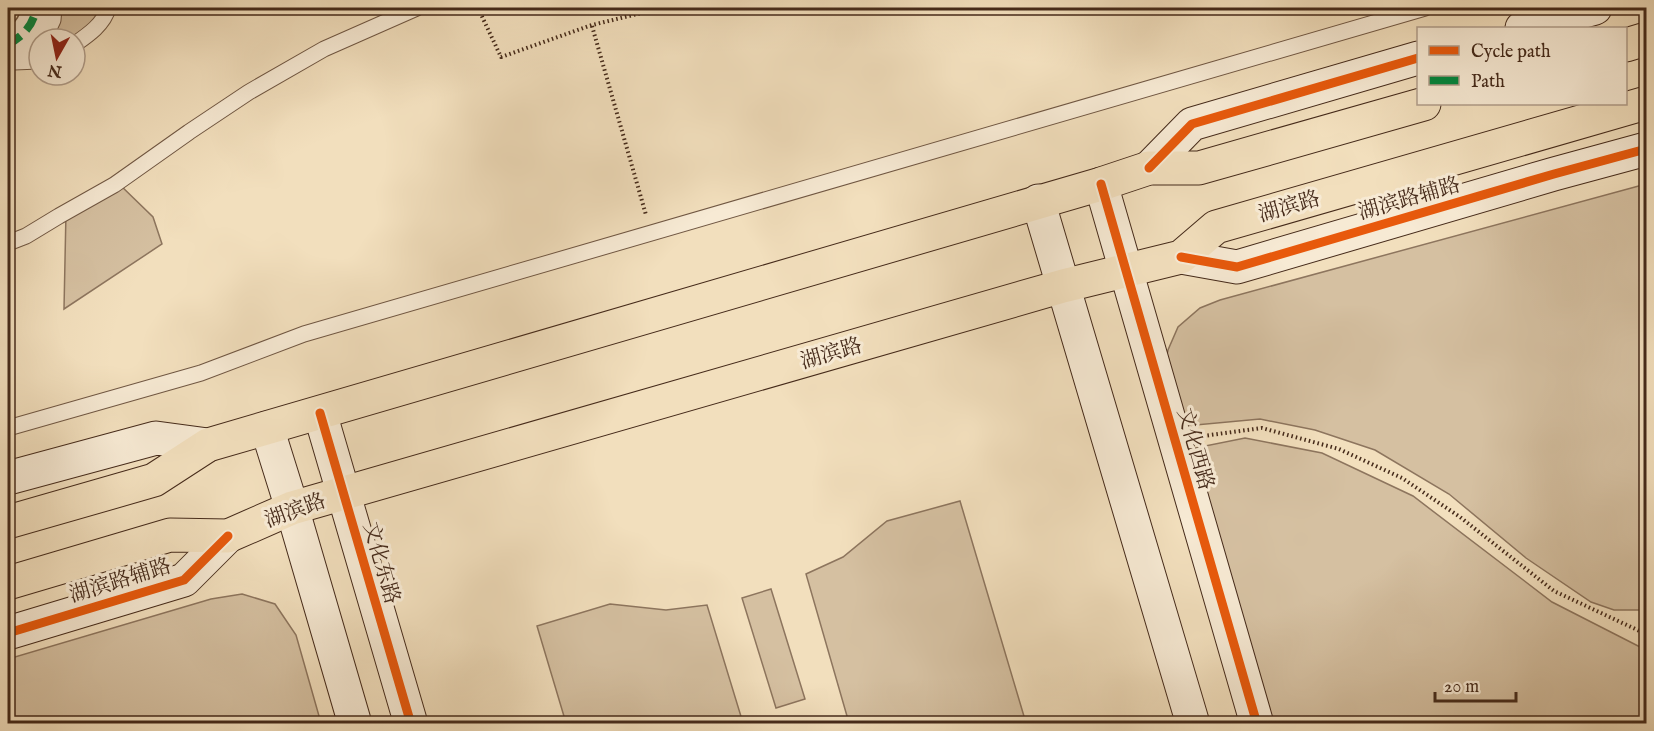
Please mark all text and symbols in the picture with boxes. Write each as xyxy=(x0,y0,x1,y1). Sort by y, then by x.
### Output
north arrow xyxy=(27,27,87,87)
legend xyxy=(1417,27,1627,105)
text: Cycle path xyxy=(1471,41,1551,64)
text: N xyxy=(46,59,64,81)
text: Path xyxy=(1471,71,1505,94)
street label: 湖滨路辅路 xyxy=(1355,172,1464,227)
street label: 湖滨路 xyxy=(1255,186,1323,229)
street label: 湖滨路 xyxy=(797,333,865,376)
street label: 文化西路 xyxy=(1170,405,1219,494)
street label: 湖滨路 xyxy=(261,488,330,535)
street label: 文化东路 xyxy=(356,519,405,608)
street label: 湖滨路辅路 xyxy=(66,553,175,610)
scale bar xyxy=(1435,665,1516,703)
text: 20 m xyxy=(1444,676,1479,699)

